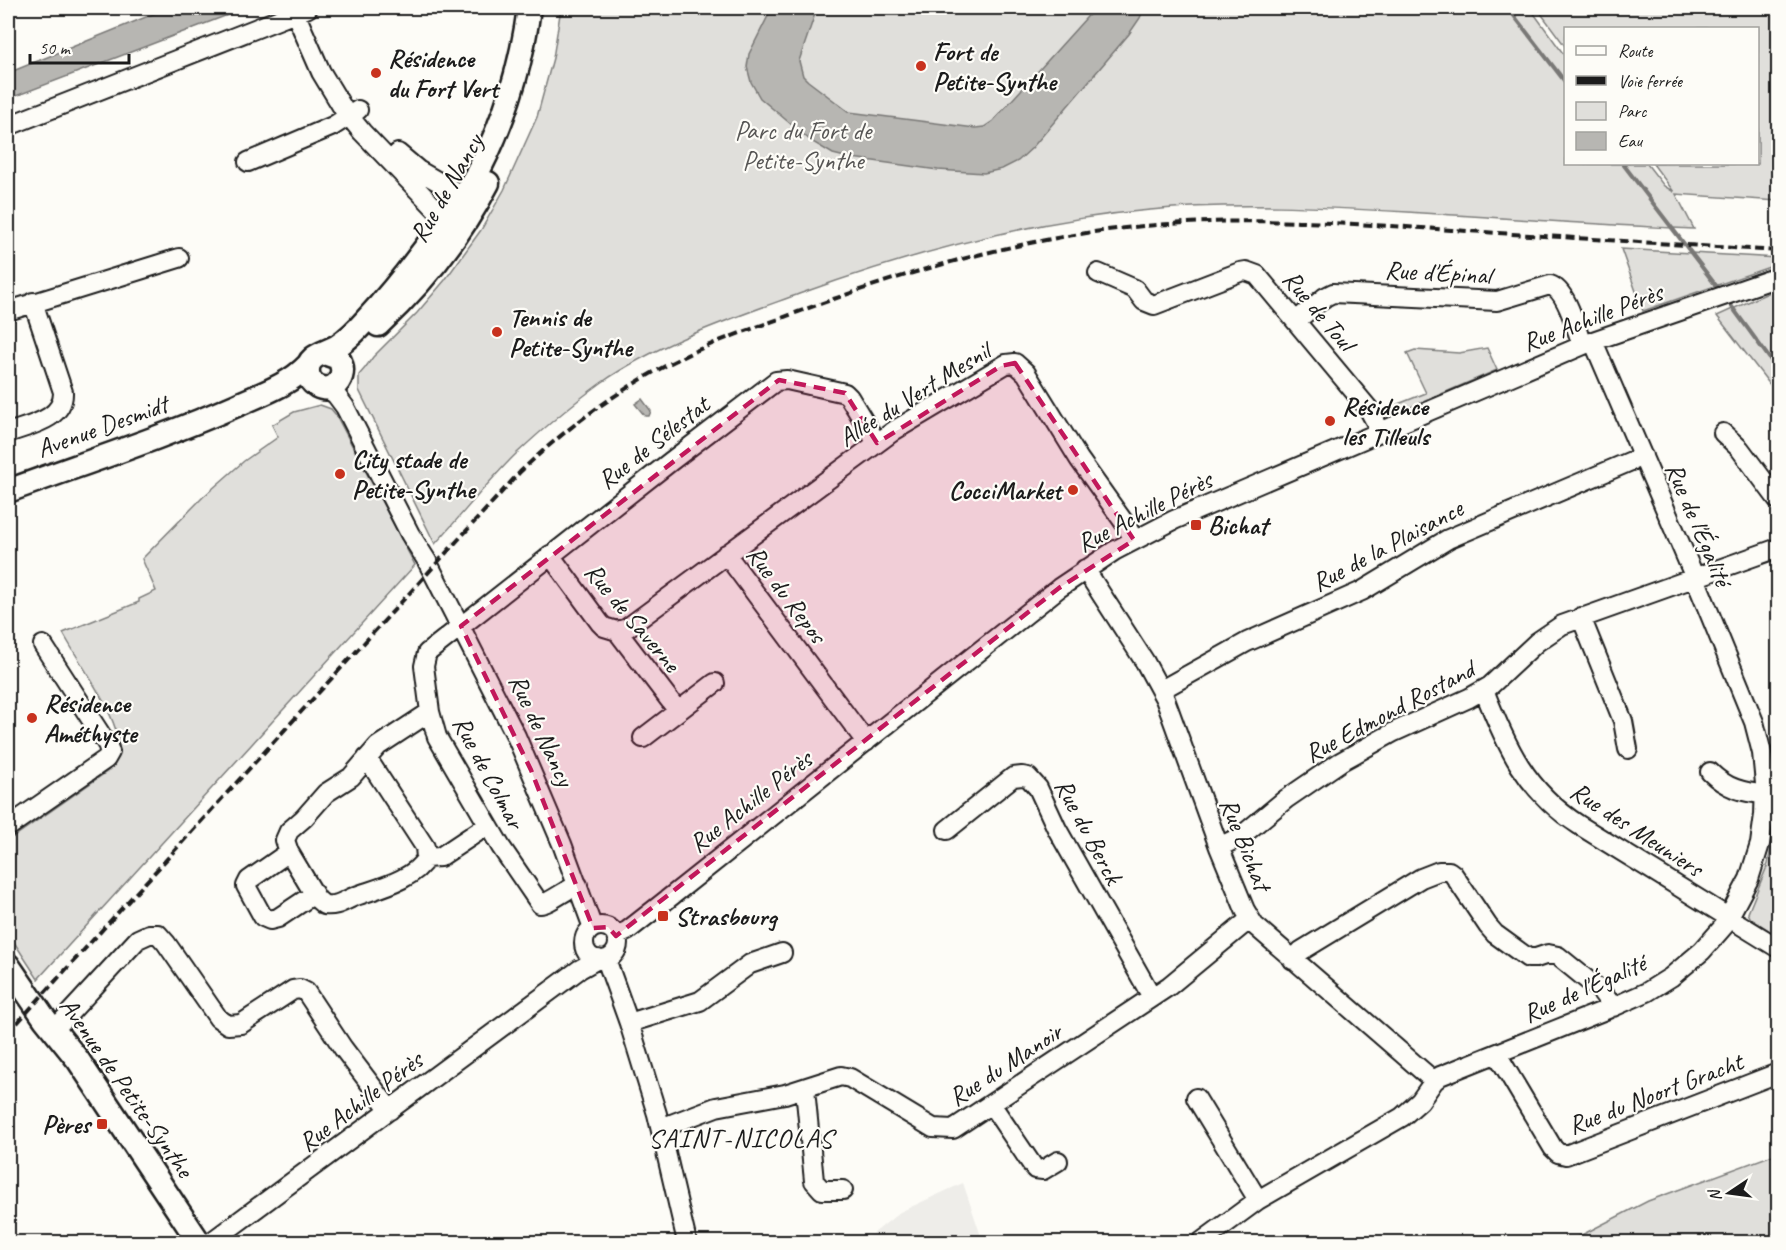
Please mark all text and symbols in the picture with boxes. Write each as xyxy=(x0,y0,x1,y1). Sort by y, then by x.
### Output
scale bar xyxy=(30,27,129,65)
legend xyxy=(1564,27,1759,165)
place label: Fort de Petite-Synthe xyxy=(933,35,1058,98)
text: 50 m xyxy=(39,37,72,59)
text: Route xyxy=(1618,40,1653,62)
place label: Résidence du Fort Vert xyxy=(388,42,501,105)
marker: Fort de Petite-Synthe xyxy=(914,59,928,73)
marker: Résidence du Fort Vert xyxy=(369,66,383,80)
text: Voie ferrée xyxy=(1618,70,1683,92)
text: Parc xyxy=(1618,100,1647,122)
park label: Parc du Fort de Petite-Synthe xyxy=(735,114,874,177)
street label: Rue de Nancy xyxy=(402,126,492,248)
text: Eau xyxy=(1618,130,1643,152)
street label: Rue d'Épinal xyxy=(1384,253,1496,292)
street label: Rue de Toul xyxy=(1275,263,1365,361)
street label: Rue Achille Pérès xyxy=(1518,275,1669,359)
place label: Tennis de Petite-Synthe xyxy=(509,301,634,364)
marker: Tennis de Petite-Synthe xyxy=(490,325,504,339)
street label: Allée du Vert Mesnil xyxy=(832,332,1000,454)
street label: Avenue Desmidt xyxy=(32,386,175,465)
street label: Rue de Sélestat xyxy=(591,387,718,496)
place label: Résidence les Tilleuls xyxy=(1342,390,1432,453)
marker: Résidence les Tilleuls xyxy=(1323,414,1337,428)
place label: City stade de Petite-Synthe xyxy=(352,443,477,506)
street label: Rue de l'Égalité xyxy=(1658,457,1741,594)
street label: Rue Achille Pérès xyxy=(1071,462,1219,560)
marker: City stade de Petite-Synthe xyxy=(333,467,347,481)
place label: CocciMarket xyxy=(949,474,1064,507)
marker: CocciMarket xyxy=(1066,483,1080,497)
street label: Rue de la Plaisance xyxy=(1306,491,1470,599)
place label: Bichat xyxy=(1208,509,1272,542)
marker: Bichat xyxy=(1189,518,1203,532)
street label: Rue du Repos xyxy=(739,539,835,651)
street label: Rue de Saverne xyxy=(577,556,689,680)
street label: Rue Edmond Rostand xyxy=(1299,651,1483,770)
street label: Rue de Nancy xyxy=(501,669,583,793)
place label: Résidence Améthyste xyxy=(44,687,139,750)
street label: Rue de Colmar xyxy=(445,710,533,836)
marker: Résidence Améthyste xyxy=(25,711,39,725)
street label: Rue Achille Pérès xyxy=(682,742,820,860)
street label: Rue du Berck xyxy=(1047,773,1131,892)
street label: Rue des Meuniers xyxy=(1564,774,1711,886)
street label: Rue Bichat xyxy=(1212,793,1280,898)
place label: Strasbourg xyxy=(675,900,779,933)
marker: Strasbourg xyxy=(656,909,670,923)
street label: Rue de l'Égalité xyxy=(1518,945,1654,1030)
street label: Avenue de Petite-Synthe xyxy=(52,991,202,1186)
street label: Rue du Manoir xyxy=(942,1014,1071,1113)
street label: Rue Achille Pérès xyxy=(292,1043,431,1159)
street label: Rue du Noort Gracht xyxy=(1563,1044,1749,1142)
place label: Pères xyxy=(42,1108,93,1141)
marker: Pères xyxy=(95,1117,109,1131)
district label: SAINT-NICOLAS xyxy=(648,1121,837,1155)
north arrow xyxy=(1699,1163,1759,1223)
text: N xyxy=(1704,1186,1726,1203)

